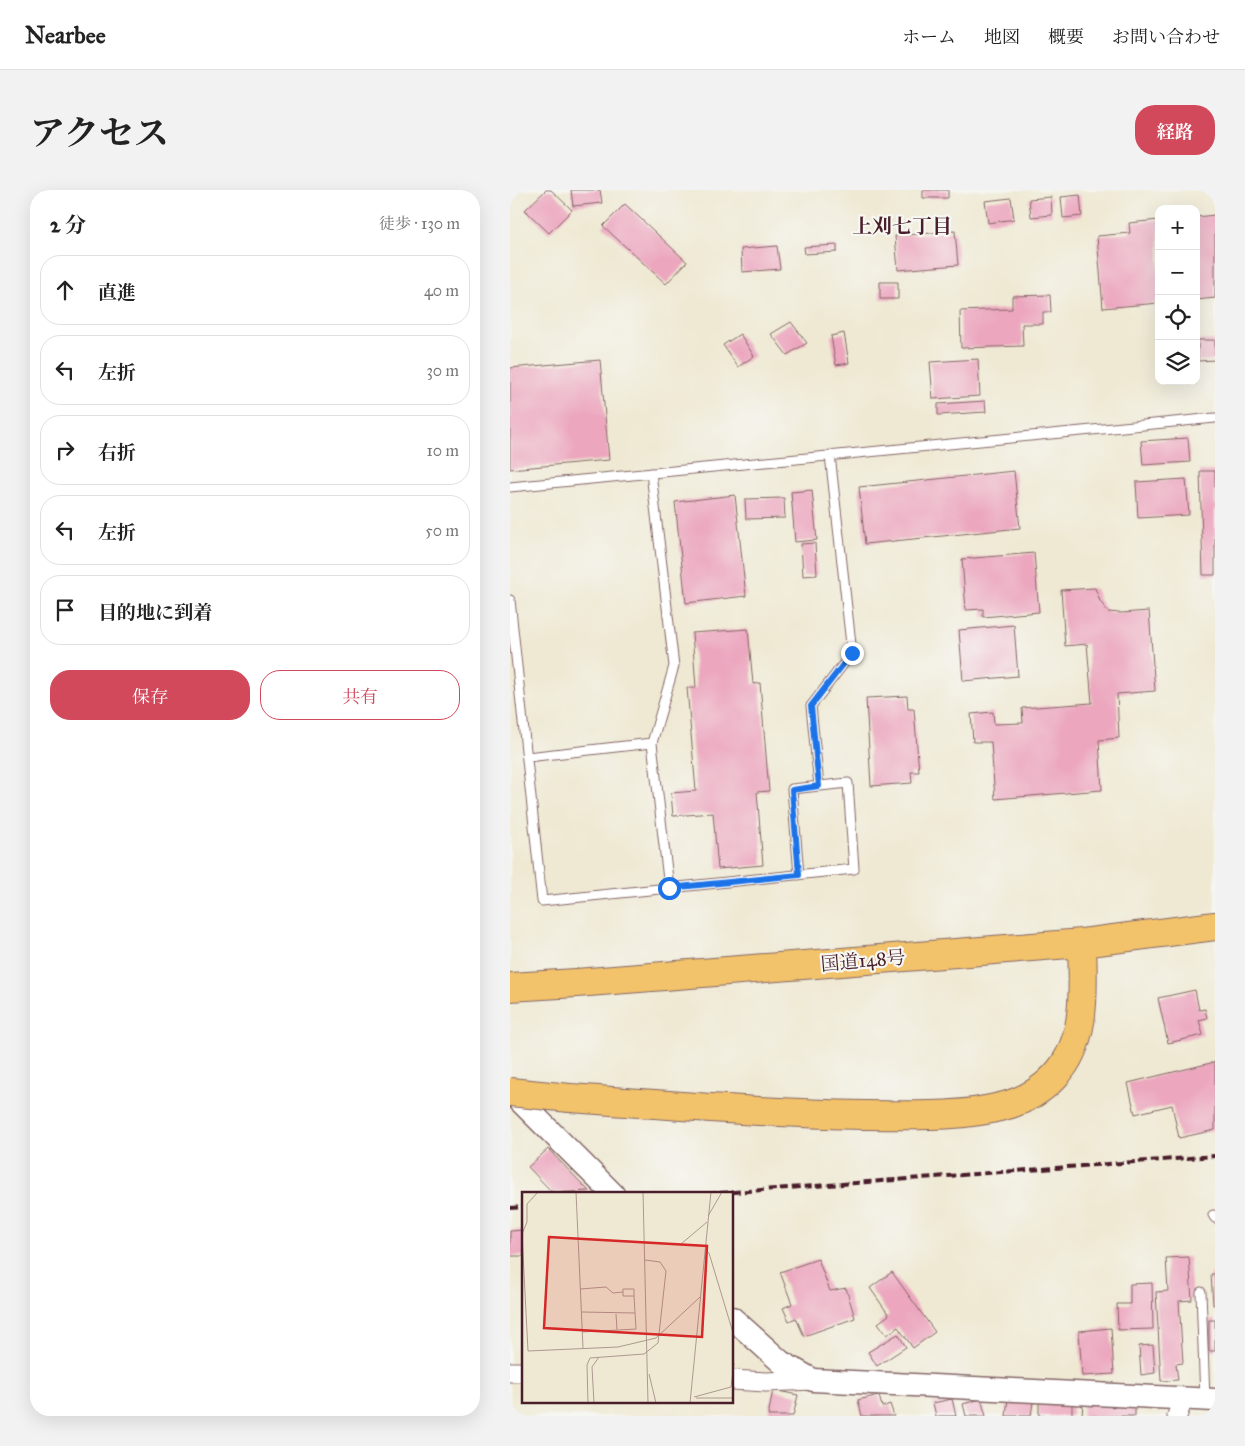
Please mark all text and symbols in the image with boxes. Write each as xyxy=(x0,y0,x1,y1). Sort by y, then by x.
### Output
text: Nearbee xyxy=(25,20,106,50)
text: ホーム xyxy=(902,26,956,48)
text: 地図 xyxy=(984,26,1020,48)
text: 概要 xyxy=(1048,26,1084,48)
text: お問い合わせ xyxy=(1112,26,1220,48)
button: 経路 xyxy=(1135,105,1215,155)
text: アクセス xyxy=(30,112,169,155)
map controls xyxy=(1155,205,1200,385)
button: + xyxy=(1155,205,1200,250)
text: 2 分 xyxy=(50,212,86,238)
text: 徒歩 · 130 m xyxy=(379,214,460,233)
district label: 上刈七丁目 xyxy=(852,214,952,238)
button: − xyxy=(1155,250,1200,295)
icon: ahead xyxy=(51,276,79,304)
text: 直進 xyxy=(98,281,136,304)
text: 40 m xyxy=(424,281,459,300)
button: locate xyxy=(1155,295,1200,340)
button: layers xyxy=(1155,340,1200,385)
icon: left xyxy=(51,356,79,384)
text: 左折 xyxy=(98,361,136,384)
text: 30 m xyxy=(426,361,459,380)
icon: right xyxy=(51,436,79,464)
text: 右折 xyxy=(98,441,136,464)
text: 10 m xyxy=(427,441,459,460)
icon: left xyxy=(51,516,79,544)
text: 左折 xyxy=(98,521,136,544)
text: 50 m xyxy=(425,521,459,540)
icon: arrive xyxy=(51,596,79,624)
text: 目的地に到着 xyxy=(98,601,212,624)
route end xyxy=(841,642,864,665)
button: 保存 xyxy=(50,670,250,720)
button: 共有 xyxy=(260,670,460,720)
route start xyxy=(658,877,681,900)
street label: 国道148号 xyxy=(820,945,906,976)
inset map xyxy=(522,1192,734,1404)

